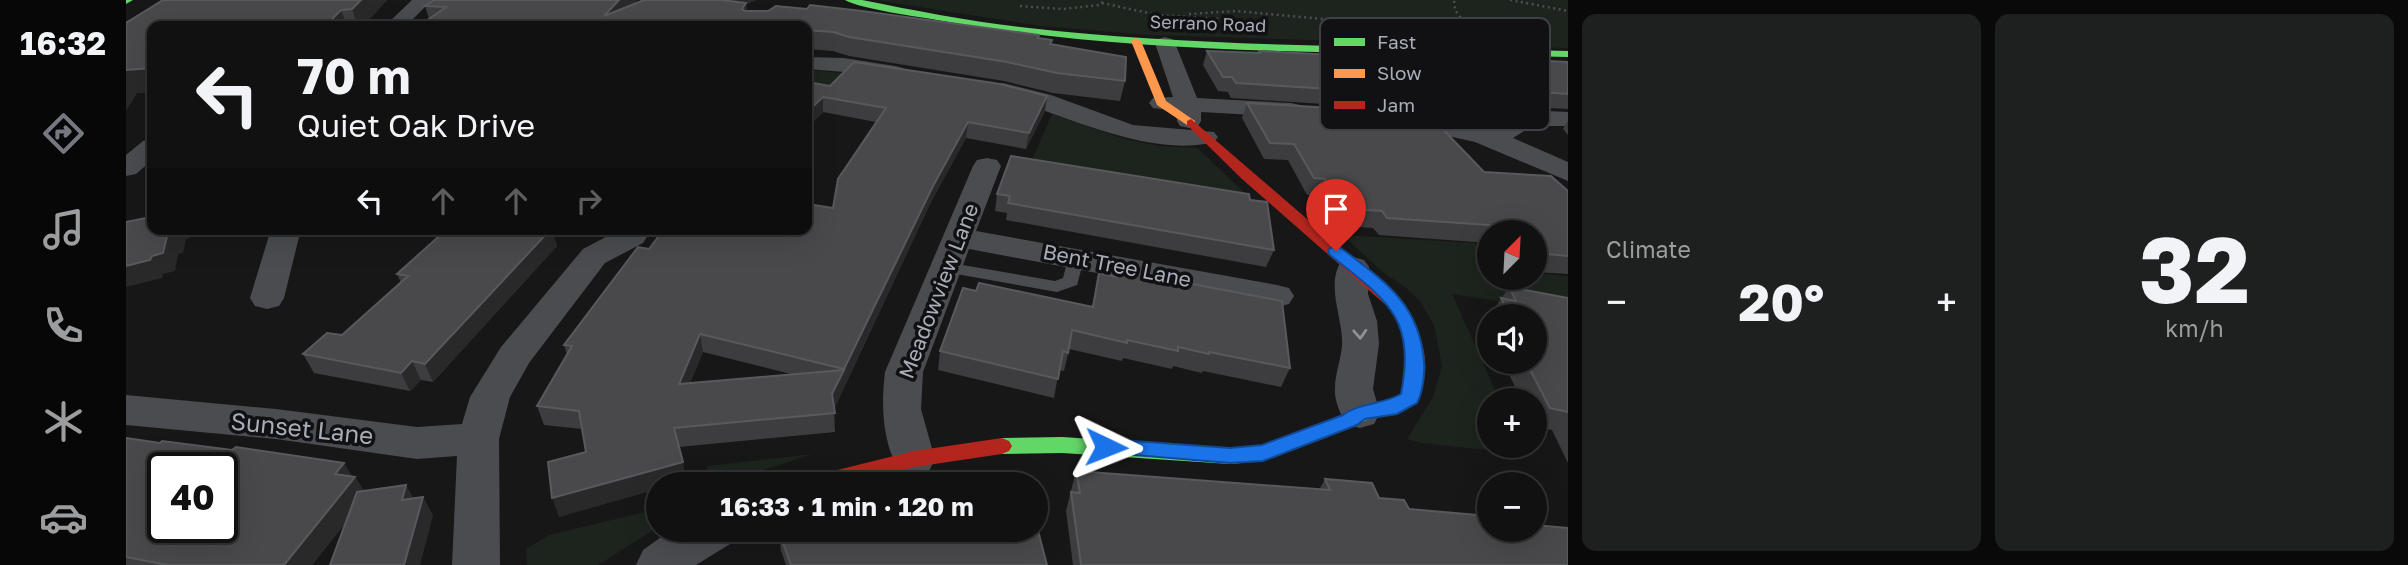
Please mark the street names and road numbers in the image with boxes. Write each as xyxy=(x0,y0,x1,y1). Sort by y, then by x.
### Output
street label: Serrano Road xyxy=(1149,10,1267,36)
street label: Meadowview Lane xyxy=(893,199,983,382)
street label: Bent Tree Lane xyxy=(1041,238,1194,292)
street label: Sunset Lane xyxy=(230,406,375,449)

